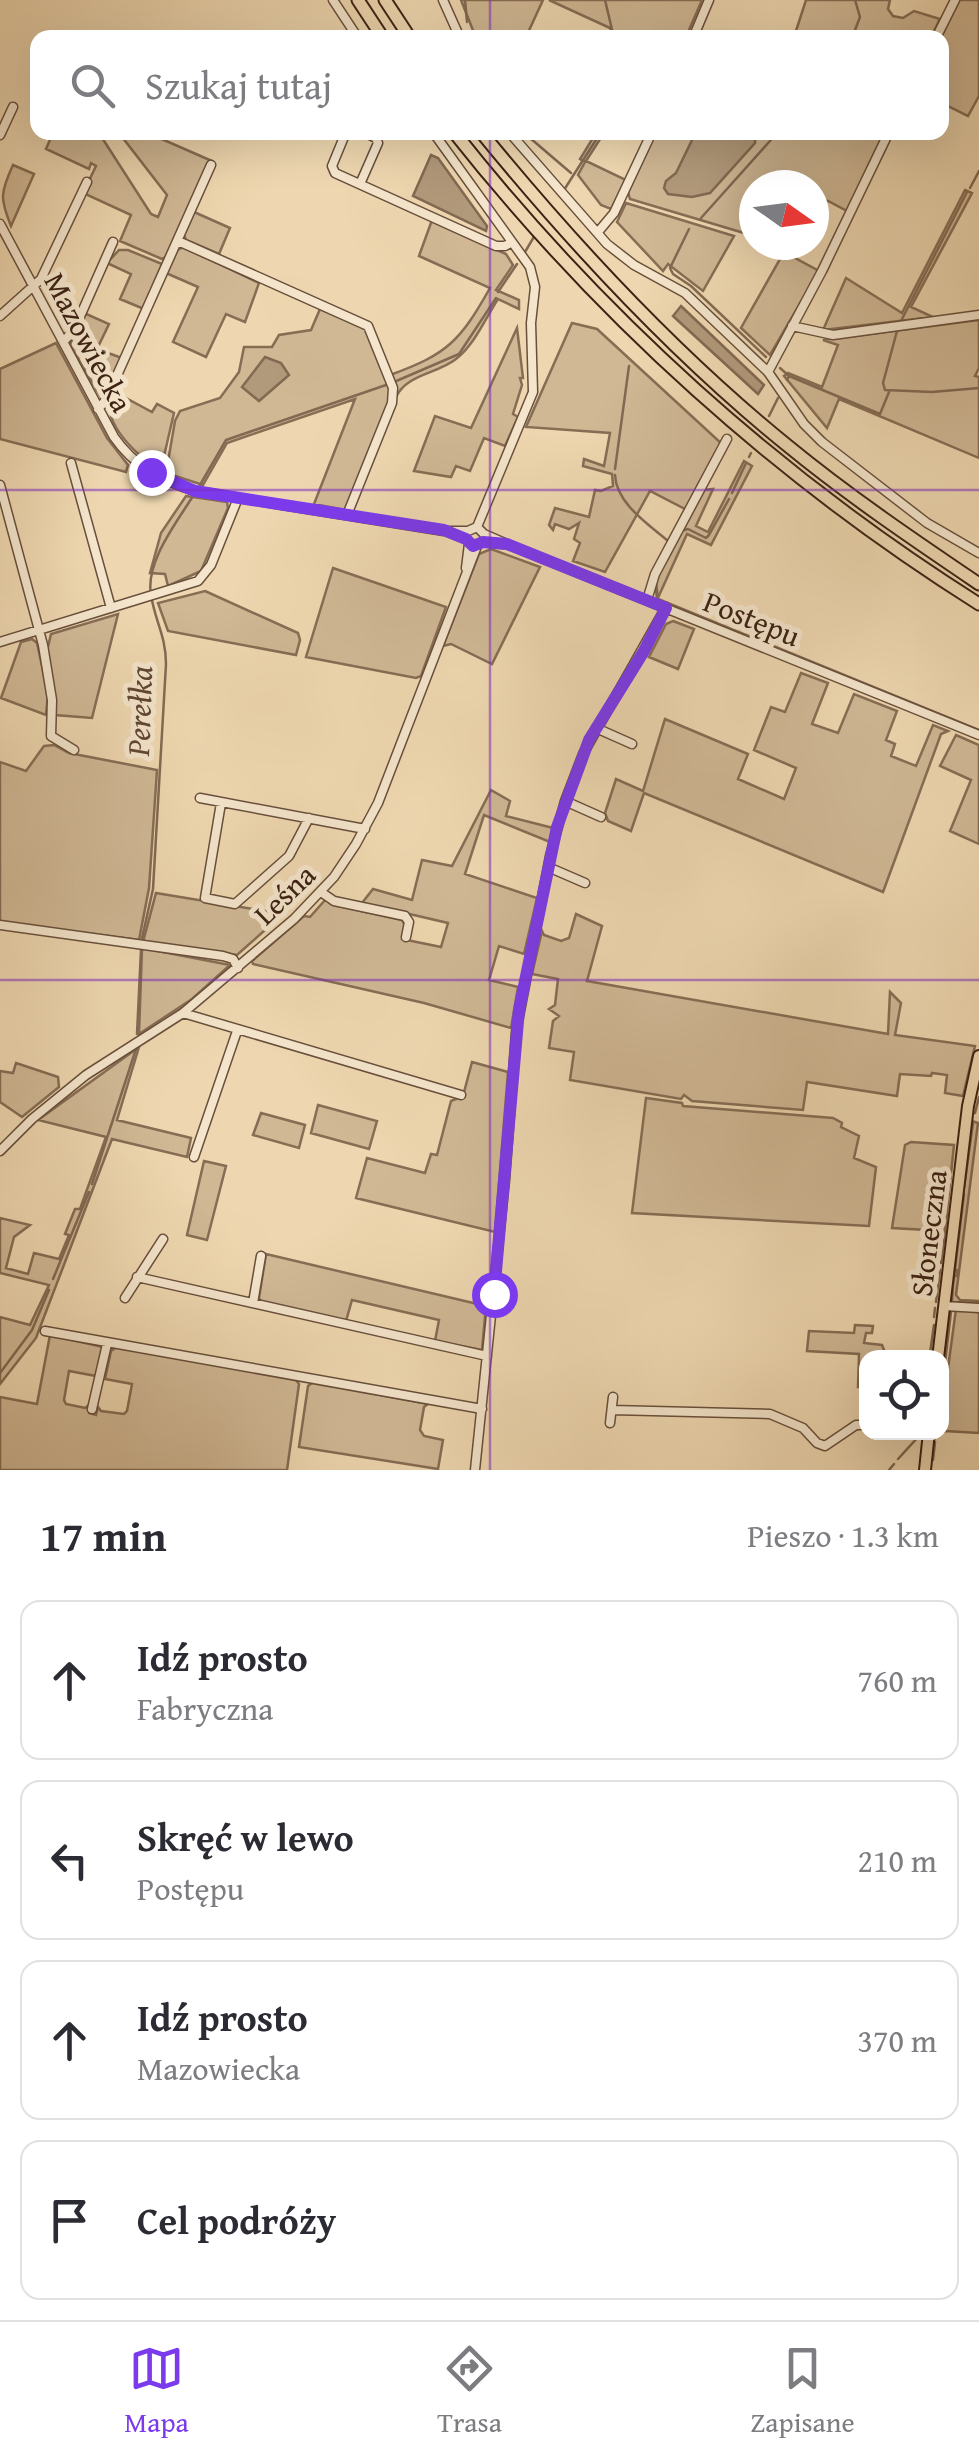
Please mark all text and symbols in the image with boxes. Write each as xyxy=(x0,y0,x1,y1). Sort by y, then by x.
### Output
search box xyxy=(30,30,949,140)
text: Szukaj tutaj xyxy=(145,57,332,113)
icon: search xyxy=(65,58,120,113)
north arrow xyxy=(739,170,829,260)
street label: Mazowiecka xyxy=(34,264,144,420)
route end xyxy=(129,450,175,496)
street label: Postępu xyxy=(697,579,808,657)
water label: Perełka xyxy=(114,665,164,758)
street label: Leśna xyxy=(243,853,325,935)
street label: Słoneczna xyxy=(898,1167,958,1299)
route start xyxy=(472,1272,518,1318)
map controls xyxy=(859,1350,949,1440)
button: locate xyxy=(859,1350,949,1440)
text: 17 min xyxy=(40,1505,167,1566)
text: Pieszo · 1.3 km xyxy=(747,1512,939,1559)
text: Idź prosto xyxy=(137,1629,308,1685)
icon: ahead xyxy=(42,1653,97,1708)
text: 760 m xyxy=(858,1657,937,1704)
text: Fabryczna xyxy=(137,1685,273,1732)
text: Skręć w lewo xyxy=(137,1809,354,1865)
icon: left xyxy=(42,1833,97,1888)
text: 210 m xyxy=(858,1837,937,1884)
text: Postępu xyxy=(137,1865,244,1912)
text: Idź prosto xyxy=(137,1989,308,2045)
icon: ahead xyxy=(42,2013,97,2068)
text: 370 m xyxy=(858,2017,937,2064)
text: Mazowiecka xyxy=(137,2045,300,2092)
text: Cel podróży xyxy=(137,2192,336,2248)
icon: arrive xyxy=(42,2193,97,2248)
tab: Mapa xyxy=(124,2341,189,2442)
tab: Trasa xyxy=(437,2341,502,2442)
tab: Zapisane xyxy=(750,2341,855,2442)

